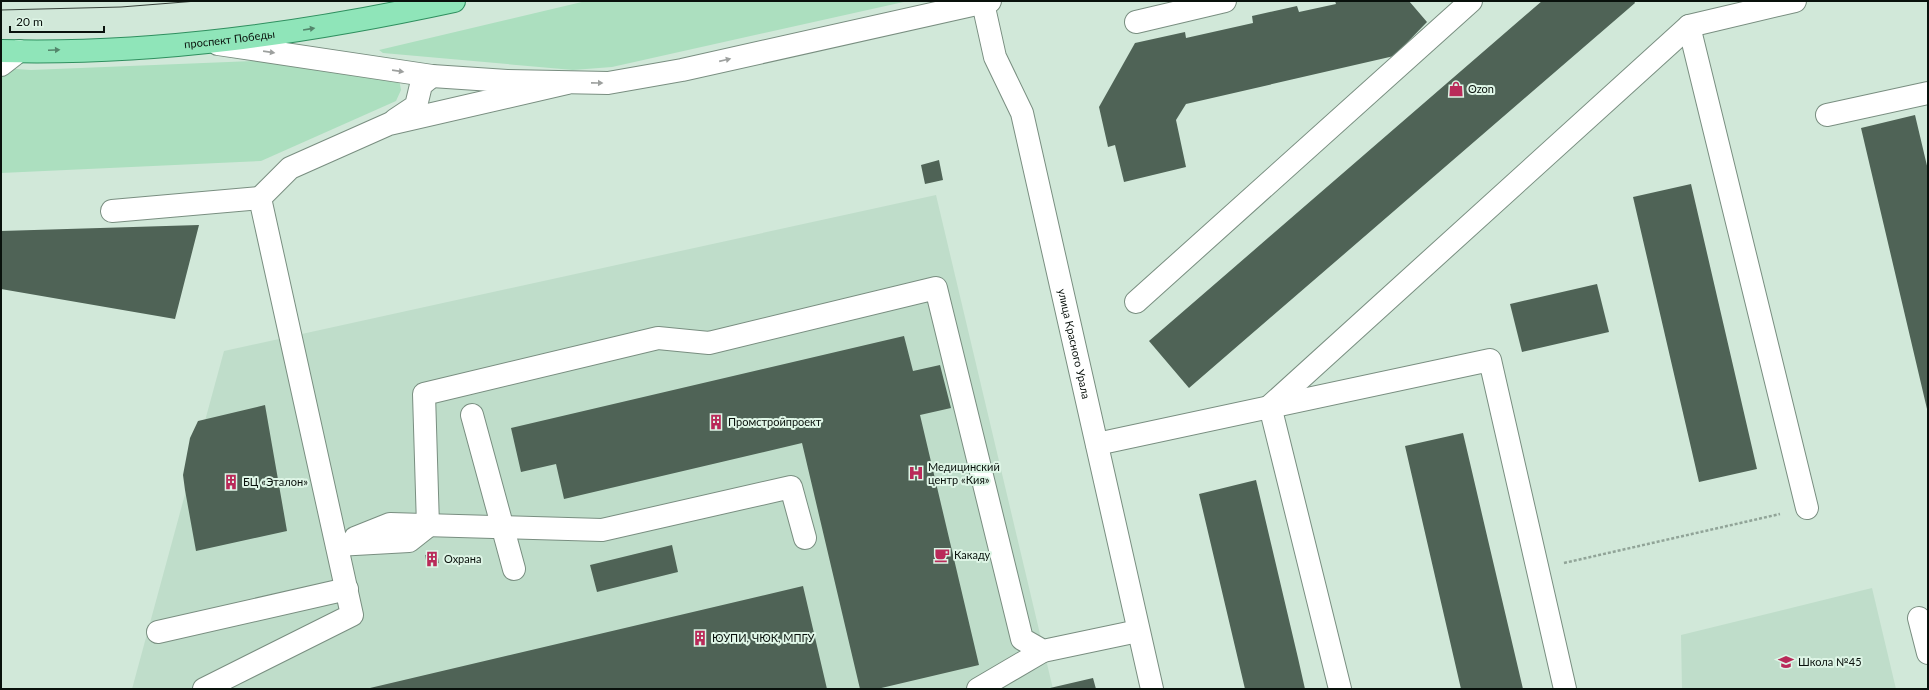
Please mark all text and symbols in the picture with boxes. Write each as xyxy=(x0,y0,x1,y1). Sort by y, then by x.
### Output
scale bar xyxy=(10,8,104,34)
text: 20 m xyxy=(16,14,43,29)
one-way arrow xyxy=(303,26,315,32)
street label: проспект Победы xyxy=(184,27,276,50)
one-way arrow xyxy=(48,47,60,54)
one-way arrow xyxy=(263,49,275,55)
one-way arrow xyxy=(719,57,731,63)
one-way arrow xyxy=(392,68,404,74)
one-way arrow xyxy=(591,80,604,86)
shop icon: Ozon xyxy=(1447,80,1465,98)
place label: Ozon xyxy=(1468,82,1494,95)
street label: улица Красного Урала xyxy=(1056,287,1093,400)
building icon: Промстройпроект xyxy=(707,413,725,431)
place label: Промстройпроект xyxy=(728,415,822,428)
place label: Медицинский центр «Кия» xyxy=(928,460,1000,486)
hospital icon: Медицинский центр «Кия» xyxy=(907,464,925,482)
building icon: БЦ «Эталон» xyxy=(222,473,240,491)
place label: БЦ «Эталон» xyxy=(243,475,308,488)
cafe icon: Какаду xyxy=(933,546,951,564)
place label: Какаду xyxy=(954,548,990,561)
building icon: Охрана xyxy=(423,550,441,568)
place label: Охрана xyxy=(444,552,481,565)
building icon: ЮУПИ, ЧЮК, МПГУ xyxy=(691,629,709,647)
place label: ЮУПИ, ЧЮК, МПГУ xyxy=(712,631,815,644)
school or university icon: Школа №45 xyxy=(1777,653,1795,671)
place label: Школа №45 xyxy=(1798,655,1862,668)

